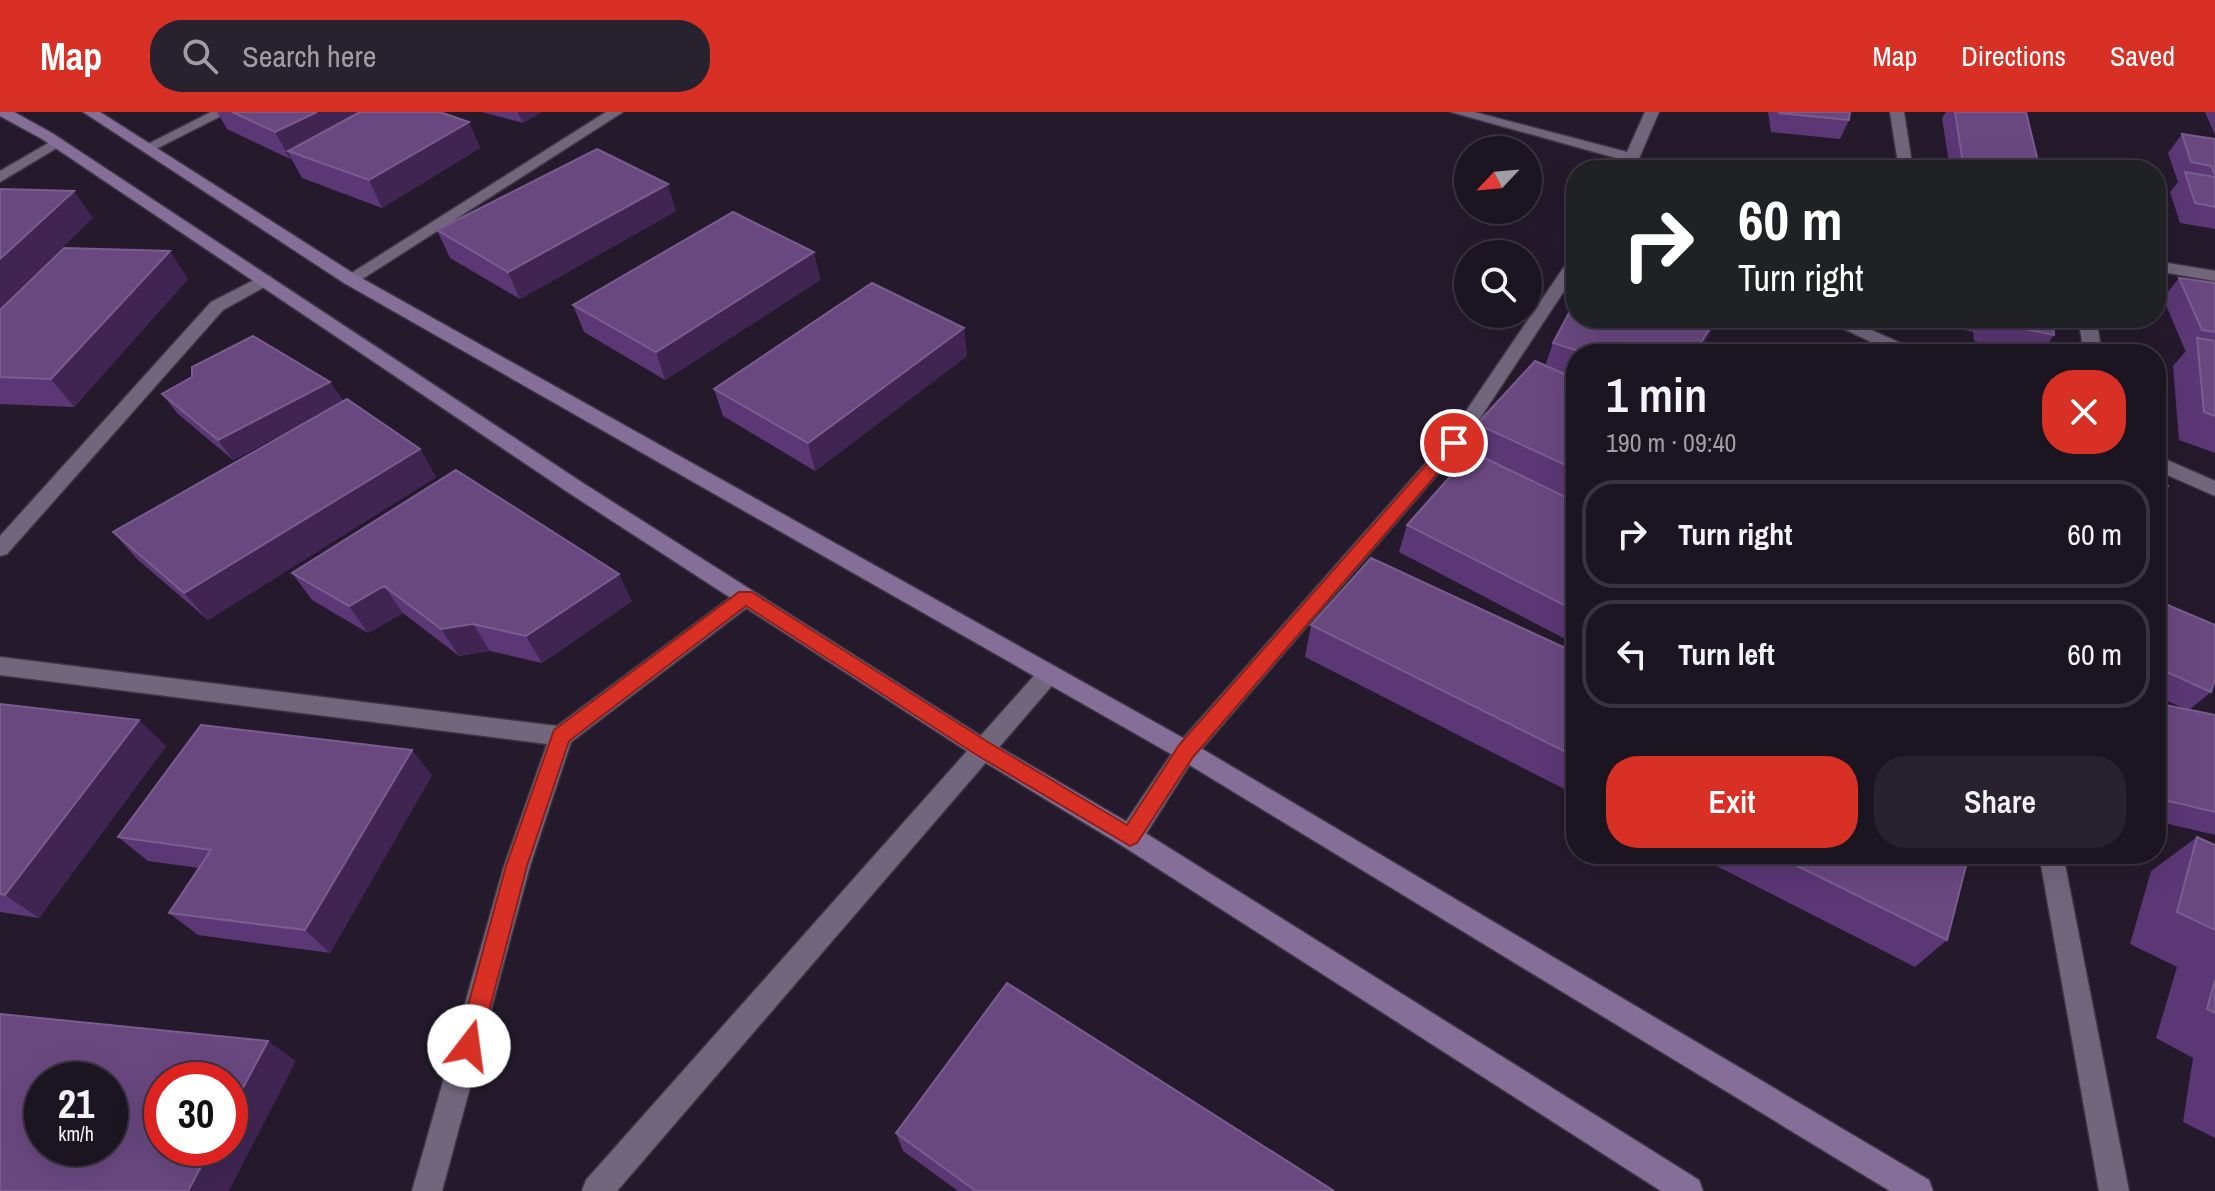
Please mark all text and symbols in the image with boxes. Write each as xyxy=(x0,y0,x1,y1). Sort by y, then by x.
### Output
search box xyxy=(150,20,710,92)
text: Map xyxy=(40,31,102,82)
icon: search xyxy=(178,34,222,78)
text: Search here xyxy=(242,36,376,76)
text: Map xyxy=(1873,37,1917,75)
text: Directions xyxy=(1961,37,2066,75)
text: Saved xyxy=(2110,37,2175,75)
north arrow xyxy=(1454,136,1542,224)
map controls xyxy=(1454,136,1542,328)
text: 60 m xyxy=(1738,182,1843,257)
icon: right xyxy=(1606,192,1710,296)
button: search xyxy=(1454,240,1542,328)
text: Turn right xyxy=(1738,254,1863,302)
text: 1 min xyxy=(1606,362,1707,427)
button: close xyxy=(2042,370,2126,454)
pin xyxy=(1420,409,1488,477)
icon: arrive xyxy=(1432,421,1476,465)
text: 190 m · 09:40 xyxy=(1606,425,1736,460)
icon: right xyxy=(1610,512,1654,556)
text: Turn right xyxy=(1678,514,1792,554)
text: 60 m xyxy=(2067,514,2122,554)
icon: left xyxy=(1610,632,1654,676)
text: Turn left xyxy=(1678,634,1775,674)
text: 60 m xyxy=(2067,634,2122,674)
button: Exit xyxy=(1606,756,1858,848)
button: Share xyxy=(1874,756,2126,848)
position arrow xyxy=(427,1004,511,1088)
speed limit sign: 30 xyxy=(144,1062,248,1166)
text: 21 xyxy=(58,1077,94,1130)
text: km/h xyxy=(58,1120,94,1147)

